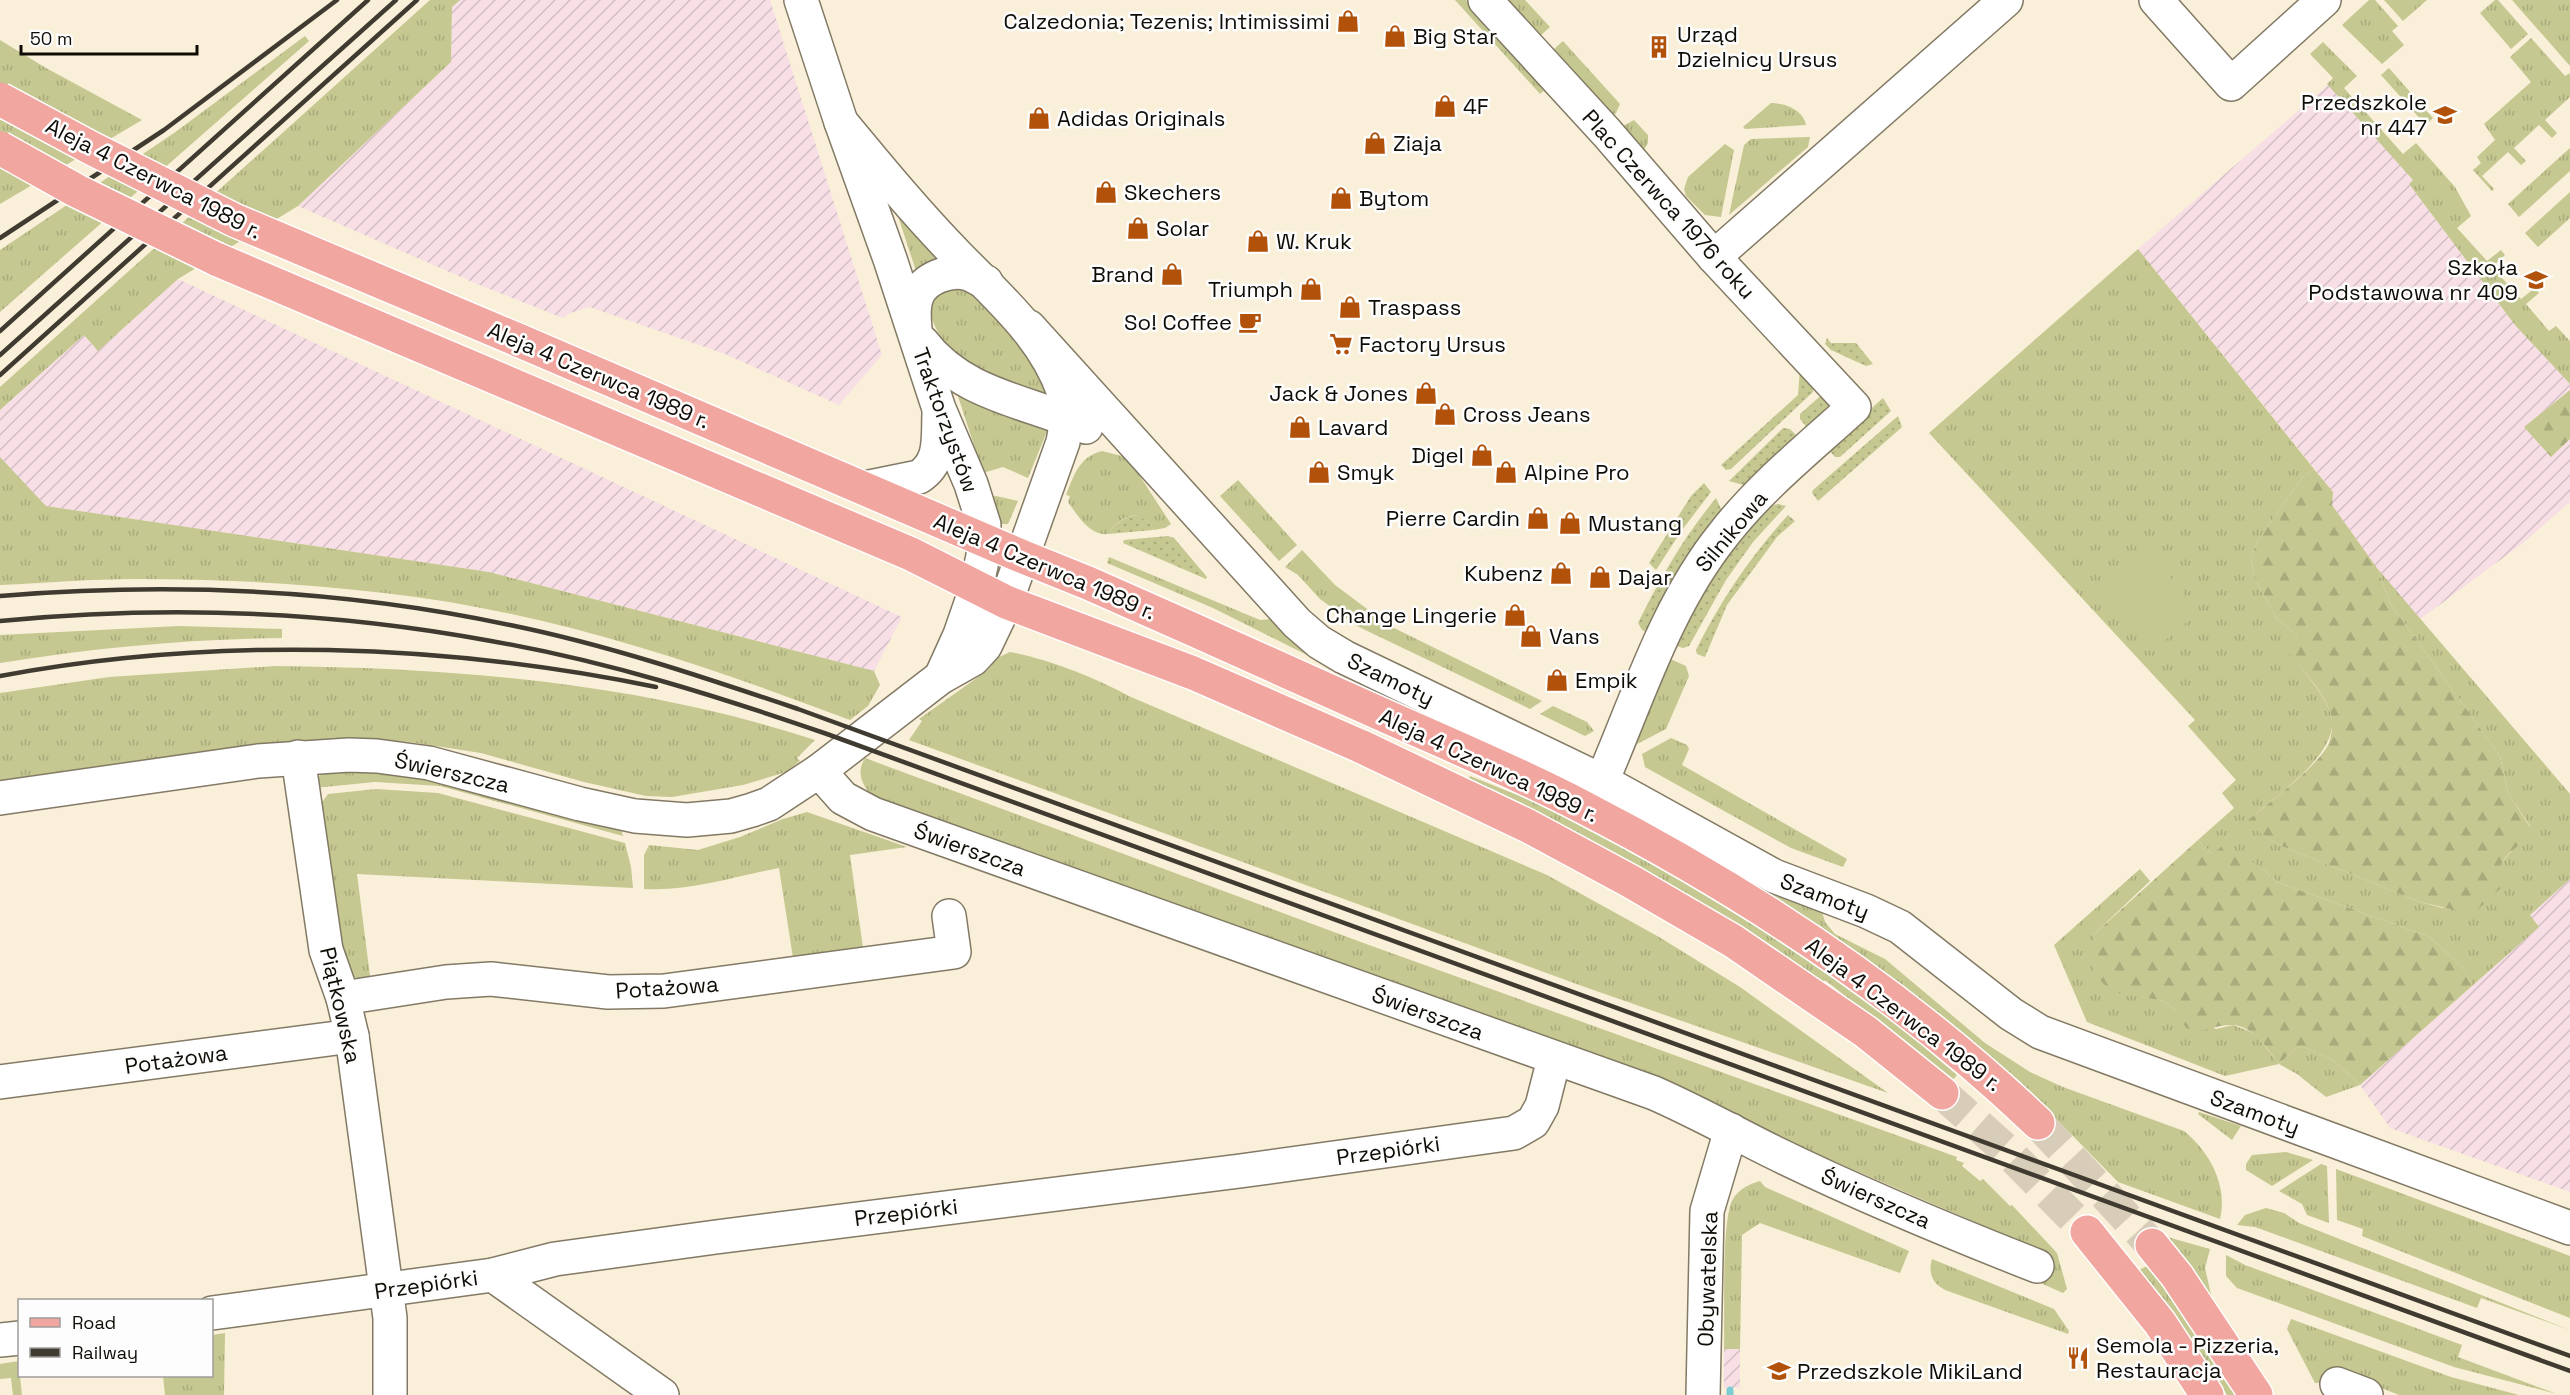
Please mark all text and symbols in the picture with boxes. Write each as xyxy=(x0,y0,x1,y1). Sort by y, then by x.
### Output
place label: Calzedonia; Tezenis; Intimissimi xyxy=(1003,7,1330,35)
shop icon: Calzedonia; Tezenis; Intimissimi xyxy=(1335,8,1361,34)
scale bar xyxy=(21,18,196,56)
place label: Urząd Dzielnicy Ursus xyxy=(1677,20,1837,73)
place label: Big Star xyxy=(1413,22,1497,50)
shop icon: Big Star xyxy=(1382,23,1408,49)
text: 50 m xyxy=(30,27,72,50)
building icon: Urząd Dzielnicy Ursus xyxy=(1646,34,1672,60)
place label: Przedszkole nr 447 xyxy=(2301,88,2427,141)
place label: 4F xyxy=(1463,92,1489,120)
shop icon: 4F xyxy=(1432,93,1458,119)
school or university icon: Przedszkole nr 447 xyxy=(2432,102,2458,128)
street label: Plac Czerwca 1976 roku xyxy=(1576,103,1762,305)
place label: Adidas Originals xyxy=(1057,104,1225,132)
shop icon: Adidas Originals xyxy=(1026,105,1052,131)
street label: Aleja 4 Czerwca 1989 r. xyxy=(41,111,267,245)
place label: Ziaja xyxy=(1393,129,1442,157)
shop icon: Ziaja xyxy=(1362,130,1388,156)
place label: Skechers xyxy=(1124,178,1221,206)
shop icon: Skechers xyxy=(1093,179,1119,205)
place label: Bytom xyxy=(1359,184,1429,212)
shop icon: Bytom xyxy=(1328,185,1354,211)
place label: Solar xyxy=(1156,214,1209,242)
shop icon: Solar xyxy=(1125,215,1151,241)
place label: W. Kruk xyxy=(1276,227,1352,255)
shop icon: W. Kruk xyxy=(1245,228,1271,254)
place label: Szkoła Podstawowa nr 409 xyxy=(2308,253,2518,306)
place label: Brand xyxy=(1091,260,1154,288)
shop icon: Brand xyxy=(1159,261,1185,287)
school or university icon: Szkoła Podstawowa nr 409 xyxy=(2523,267,2549,293)
place label: Triumph xyxy=(1208,275,1293,303)
shop icon: Triumph xyxy=(1298,276,1324,302)
place label: Traspass xyxy=(1368,293,1461,321)
shop icon: Traspass xyxy=(1337,294,1363,320)
place label: So! Coffee xyxy=(1124,308,1232,336)
cafe icon: So! Coffee xyxy=(1237,309,1263,335)
street label: Aleja 4 Czerwca 1989 r. xyxy=(484,315,714,435)
place label: Factory Ursus xyxy=(1359,330,1506,358)
supermarket icon: Factory Ursus xyxy=(1328,331,1354,357)
street label: Traktorzystów xyxy=(907,344,985,496)
place label: Jack & Jones xyxy=(1269,379,1408,407)
shop icon: Jack & Jones xyxy=(1413,380,1439,406)
place label: Cross Jeans xyxy=(1463,400,1591,428)
shop icon: Cross Jeans xyxy=(1432,401,1458,427)
place label: Lavard xyxy=(1318,413,1388,441)
shop icon: Lavard xyxy=(1287,414,1313,440)
place label: Digel xyxy=(1411,441,1464,469)
shop icon: Digel xyxy=(1469,442,1495,468)
place label: Smyk xyxy=(1337,458,1395,486)
place label: Alpine Pro xyxy=(1524,458,1630,486)
shop icon: Smyk xyxy=(1306,459,1332,485)
shop icon: Alpine Pro xyxy=(1493,459,1519,485)
street label: Silnikowa xyxy=(1689,484,1773,577)
place label: Pierre Cardin xyxy=(1386,504,1520,532)
shop icon: Pierre Cardin xyxy=(1525,505,1551,531)
street label: Aleja 4 Czerwca 1989 r. xyxy=(930,506,1160,626)
place label: Mustang xyxy=(1588,509,1682,537)
shop icon: Mustang xyxy=(1557,510,1583,536)
place label: Kubenz xyxy=(1464,559,1543,587)
shop icon: Kubenz xyxy=(1548,560,1574,586)
place label: Dajar xyxy=(1618,563,1672,591)
shop icon: Dajar xyxy=(1587,564,1613,590)
place label: Change Lingerie xyxy=(1326,601,1497,629)
shop icon: Change Lingerie xyxy=(1502,602,1528,628)
place label: Vans xyxy=(1549,622,1600,650)
shop icon: Vans xyxy=(1518,623,1544,649)
street label: Szamoty xyxy=(1343,646,1439,712)
place label: Empik xyxy=(1575,666,1638,694)
shop icon: Empik xyxy=(1544,667,1570,693)
street label: Aleja 4 Czerwca 1989 r. xyxy=(1375,702,1603,828)
street label: Świerszcza xyxy=(392,745,513,799)
street label: Świerszcza xyxy=(910,816,1030,882)
street label: Szamoty xyxy=(1776,866,1874,926)
street label: Aleja 4 Czerwca 1989 r. xyxy=(1800,931,2008,1097)
street label: Piątkowska xyxy=(314,944,368,1066)
street label: Potażowa xyxy=(615,969,720,1005)
street label: Świerszcza xyxy=(1368,980,1488,1046)
street label: Potażowa xyxy=(123,1038,229,1080)
street label: Szamoty xyxy=(2206,1083,2304,1141)
street label: Przepiórki xyxy=(1334,1129,1442,1171)
street label: Świerszcza xyxy=(1817,1161,1935,1235)
street label: Przepiórki xyxy=(853,1192,959,1232)
street label: Obywatelska xyxy=(1691,1210,1723,1347)
street label: Przepiórki xyxy=(372,1263,480,1305)
legend xyxy=(18,1299,213,1377)
text: Road xyxy=(72,1311,116,1334)
place label: Semola - Pizzeria, Restauracja xyxy=(2096,1331,2279,1384)
text: Railway xyxy=(72,1341,138,1364)
restaurant icon: Semola - Pizzeria, Restauracja xyxy=(2065,1345,2091,1371)
place label: Przedszkole MikiLand xyxy=(1797,1357,2023,1385)
school or university icon: Przedszkole MikiLand xyxy=(1766,1358,1792,1384)

